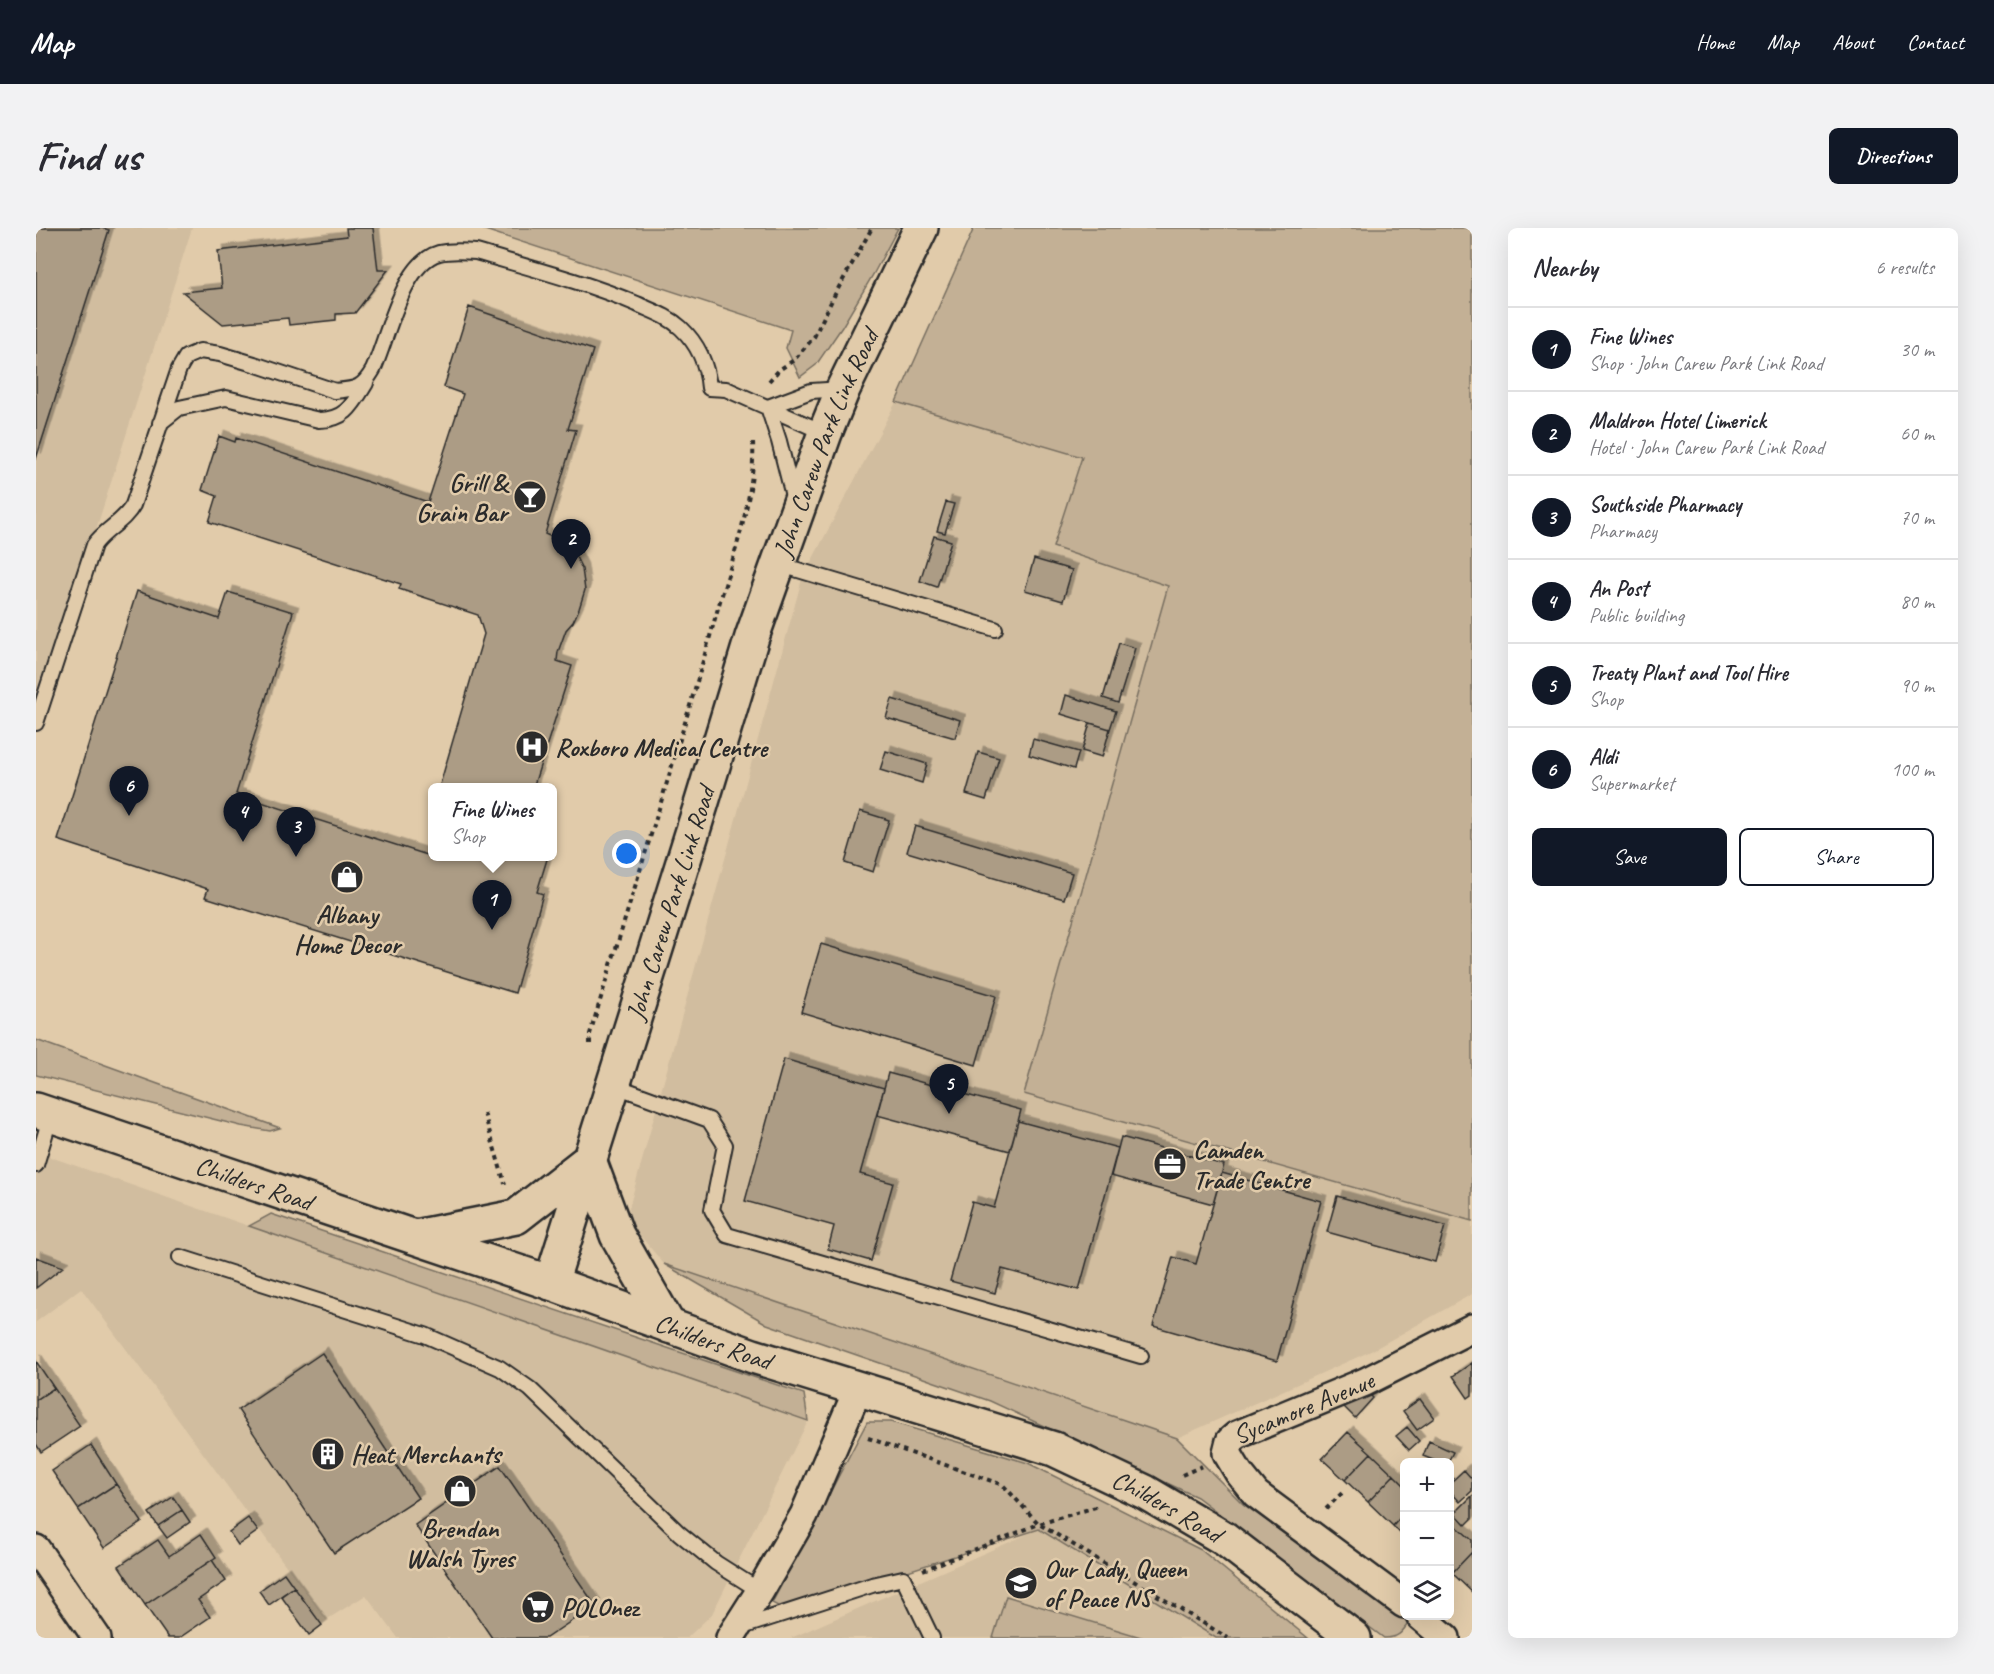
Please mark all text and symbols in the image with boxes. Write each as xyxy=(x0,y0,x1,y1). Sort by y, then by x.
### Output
text: Map xyxy=(30,25,73,60)
text: Home xyxy=(1696,29,1734,55)
text: Map xyxy=(1767,29,1799,55)
text: About xyxy=(1832,29,1874,55)
text: Contact xyxy=(1907,29,1964,55)
button: Directions xyxy=(1829,128,1958,184)
text: Find us xyxy=(36,130,141,183)
text: Nearby xyxy=(1532,251,1597,284)
text: 6 results xyxy=(1875,255,1934,280)
street label: John Carew Park Link Road xyxy=(765,320,888,564)
text: Fine Wines xyxy=(1589,323,1672,351)
text: 1 xyxy=(1547,337,1556,362)
text: 30 m xyxy=(1900,337,1934,362)
text: Shop · John Carew Park Link Road xyxy=(1589,351,1823,376)
text: Maldron Hotel Limerick xyxy=(1589,407,1766,435)
text: 2 xyxy=(1547,421,1556,446)
text: 60 m xyxy=(1900,421,1934,446)
text: Hotel · John Carew Park Link Road xyxy=(1589,435,1824,460)
place label: Grill & Grain Bar xyxy=(416,466,510,529)
bar icon: Grill & Grain Bar xyxy=(512,479,548,515)
text: Southside Pharmacy xyxy=(1589,491,1741,519)
text: 3 xyxy=(1547,505,1556,530)
text: 70 m xyxy=(1900,505,1934,530)
text: Pharmacy xyxy=(1589,519,1657,544)
pin: 2 xyxy=(552,520,590,569)
text: An Post xyxy=(1589,575,1648,603)
text: 4 xyxy=(1547,589,1556,614)
text: 80 m xyxy=(1900,589,1934,614)
text: Public building xyxy=(1589,603,1684,628)
text: Treaty Plant and Tool Hire xyxy=(1589,659,1788,687)
text: 5 xyxy=(1547,673,1556,698)
text: 90 m xyxy=(1900,673,1934,698)
text: Shop xyxy=(1589,687,1623,712)
hospital icon: Roxboro Medical Centre xyxy=(514,729,550,765)
place label: Roxboro Medical Centre xyxy=(555,731,770,764)
text: Aldi xyxy=(1589,743,1617,771)
text: 6 xyxy=(1547,757,1556,782)
text: 100 m xyxy=(1891,757,1934,782)
pin: 6 xyxy=(110,766,148,816)
text: Supermarket xyxy=(1589,771,1674,796)
street label: John Carew Park Link Road xyxy=(618,779,724,1026)
popup xyxy=(428,783,557,861)
pin: 4 xyxy=(224,792,262,842)
text: Fine Wines xyxy=(451,796,534,824)
pin: 3 xyxy=(276,808,316,857)
text: Shop xyxy=(451,824,485,849)
button: Save xyxy=(1532,828,1727,886)
button: Share xyxy=(1739,828,1934,886)
your location xyxy=(612,839,641,868)
shop icon: Albany Home Decor xyxy=(329,859,365,895)
pin: 1 xyxy=(472,880,512,930)
place label: Albany Home Decor xyxy=(294,898,403,961)
pin: 5 xyxy=(930,1064,968,1114)
place label: Camden Trade Centre xyxy=(1193,1133,1311,1196)
office icon: Camden Trade Centre xyxy=(1152,1146,1188,1182)
street label: Childers Road xyxy=(191,1149,320,1220)
street label: Childers Road xyxy=(651,1306,779,1379)
street label: Sycamore Avenue xyxy=(1228,1363,1381,1452)
building icon: Heat Merchants xyxy=(310,1436,346,1472)
place label: Heat Merchants xyxy=(351,1438,504,1471)
map controls xyxy=(1400,1458,1454,1620)
button: + xyxy=(1400,1458,1454,1512)
street label: Childers Road xyxy=(1107,1463,1231,1553)
shop icon: Brendan Walsh Tyres xyxy=(442,1473,478,1509)
place label: Brendan Walsh Tyres xyxy=(406,1512,517,1575)
button: − xyxy=(1400,1512,1454,1566)
place label: Our Lady, Queen of Peace NS xyxy=(1044,1552,1188,1615)
school or university icon: Our Lady, Queen of Peace NS xyxy=(1003,1565,1039,1601)
button: layers xyxy=(1400,1566,1454,1620)
supermarket icon: POLOnez xyxy=(520,1589,556,1625)
place label: POLOnez xyxy=(561,1591,641,1624)

